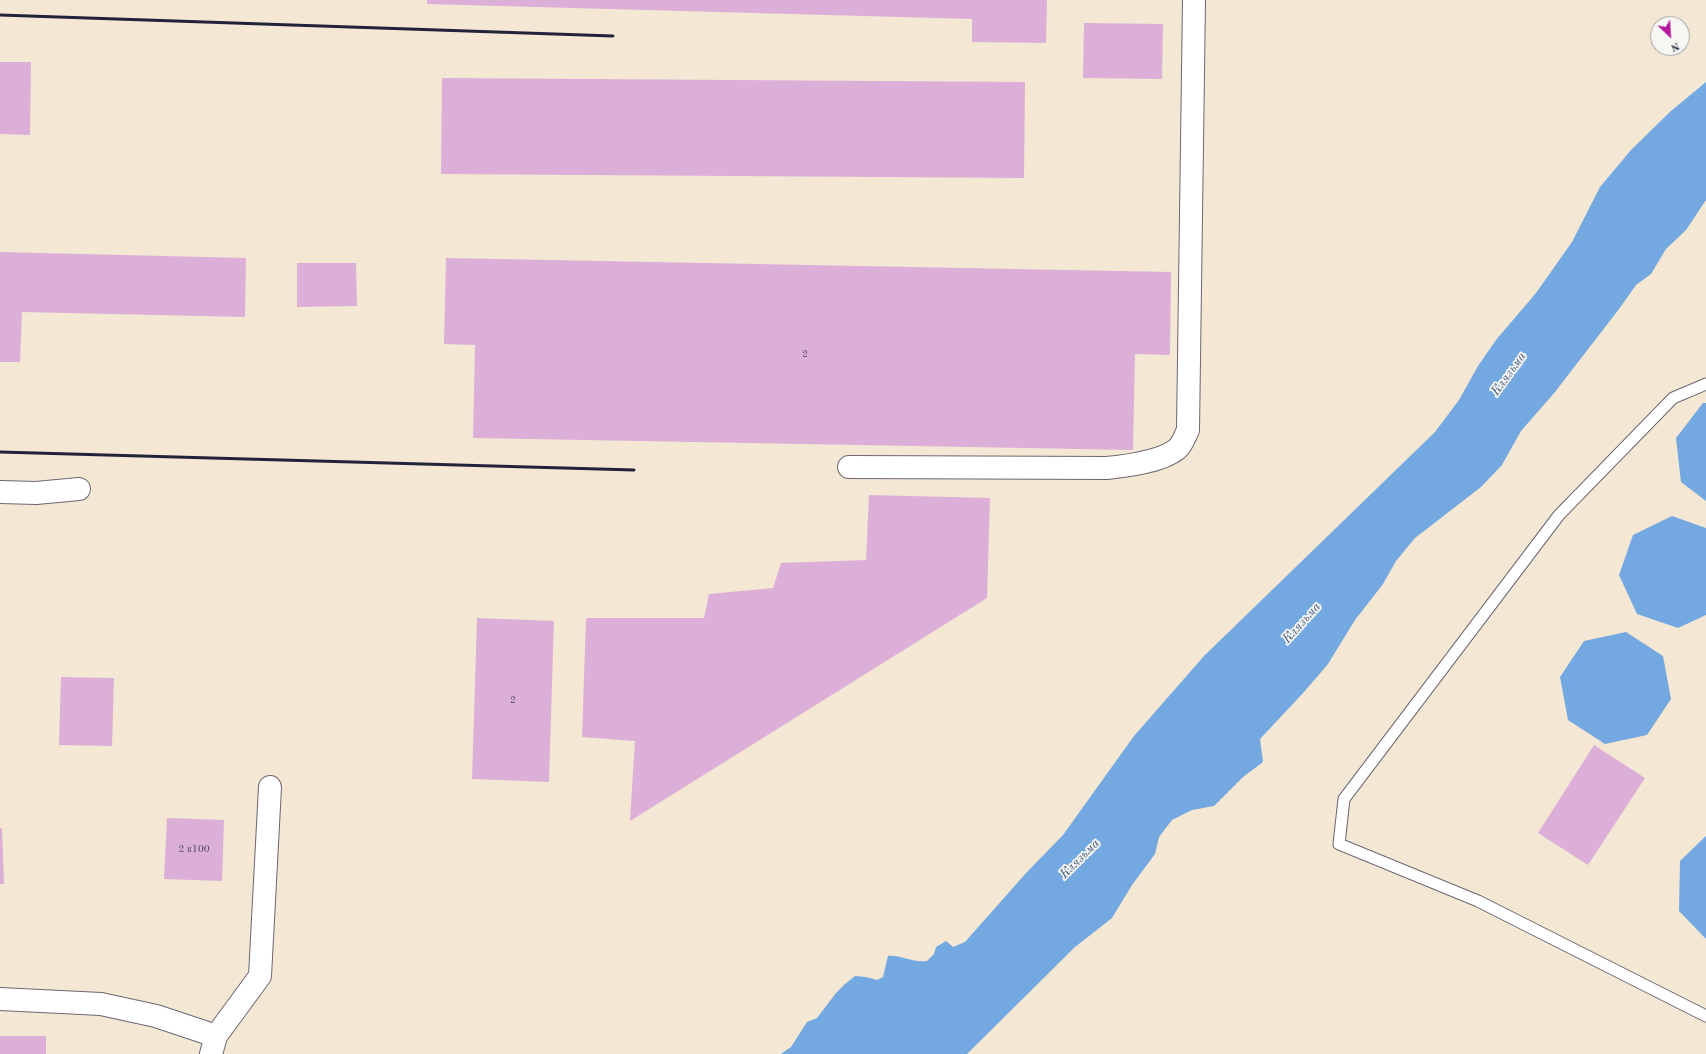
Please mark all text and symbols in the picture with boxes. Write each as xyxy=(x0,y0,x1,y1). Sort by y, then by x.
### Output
north arrow xyxy=(1650,16,1690,56)
text: N xyxy=(1669,40,1681,53)
house number: 2 xyxy=(802,348,808,360)
water label: Клязьма xyxy=(1488,349,1530,399)
water label: Клязьма xyxy=(1279,599,1325,647)
house number: 2 xyxy=(510,694,516,706)
water label: Клязьма xyxy=(1057,836,1103,882)
house number: 2 к100 xyxy=(178,843,210,855)

